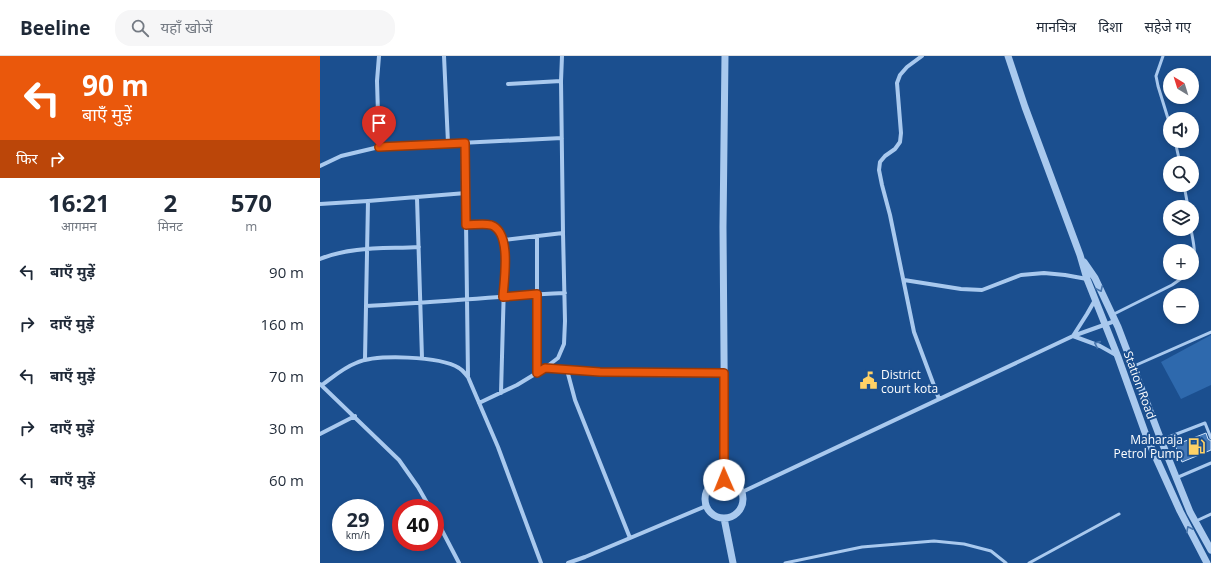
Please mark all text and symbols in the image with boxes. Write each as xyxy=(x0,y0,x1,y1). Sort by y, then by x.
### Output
search box xyxy=(115,10,395,46)
text: Beeline xyxy=(20,15,91,41)
icon: search xyxy=(129,17,151,39)
text: यहाँ खोजें xyxy=(161,17,212,37)
text: मानचित्र xyxy=(1036,17,1076,36)
text: दिशा xyxy=(1098,17,1122,36)
text: सहेजे गए xyxy=(1144,17,1191,36)
text: 90 m xyxy=(82,66,149,104)
north arrow xyxy=(1163,68,1199,104)
map controls xyxy=(1163,68,1199,324)
icon: left xyxy=(16,72,68,124)
text: बाएँ मुड़ें xyxy=(82,102,132,126)
pin xyxy=(362,106,396,147)
icon: arrive xyxy=(368,112,390,134)
button: sound xyxy=(1163,112,1199,148)
text: फिर xyxy=(16,148,38,168)
icon: right xyxy=(46,148,68,170)
button: search xyxy=(1163,156,1199,192)
text: 16:21 xyxy=(48,186,110,219)
text: 2 xyxy=(163,186,177,219)
text: 570 xyxy=(231,186,272,219)
button: layers xyxy=(1163,200,1199,236)
text: आगमन xyxy=(61,217,97,235)
text: मिनट xyxy=(158,217,183,235)
text: m xyxy=(245,217,257,235)
button: + xyxy=(1163,244,1199,280)
icon: left xyxy=(16,261,38,283)
text: बाएँ मुड़ें xyxy=(50,261,95,281)
text: 90 m xyxy=(269,262,304,282)
one-way arrow xyxy=(1095,285,1103,292)
button: − xyxy=(1163,288,1199,324)
icon: right xyxy=(16,313,38,335)
text: दाएँ मुड़ें xyxy=(50,313,94,333)
text: 160 m xyxy=(260,314,304,334)
one-way arrow xyxy=(1093,341,1101,349)
street label: Station Road xyxy=(1120,349,1160,421)
icon: left xyxy=(16,365,38,387)
text: बाएँ मुड़ें xyxy=(50,365,95,385)
text: 70 m xyxy=(269,366,304,386)
place label: District court kota xyxy=(881,366,938,397)
public building icon: District court kota xyxy=(858,371,878,391)
icon: right xyxy=(16,417,38,439)
text: दाएँ मुड़ें xyxy=(50,417,94,437)
text: 30 m xyxy=(269,418,304,438)
place label: Maharaja Petrol Pump xyxy=(1113,431,1183,462)
fuel station icon: Maharaja Petrol Pump xyxy=(1186,436,1206,456)
position arrow xyxy=(703,459,745,501)
icon: left xyxy=(16,469,38,491)
text: बाएँ मुड़ें xyxy=(50,469,95,489)
text: 60 m xyxy=(269,470,304,490)
speed limit sign: 40 xyxy=(392,499,444,551)
text: 29 xyxy=(347,506,369,533)
one-way arrow xyxy=(1186,525,1194,533)
text: km/h xyxy=(346,528,370,542)

